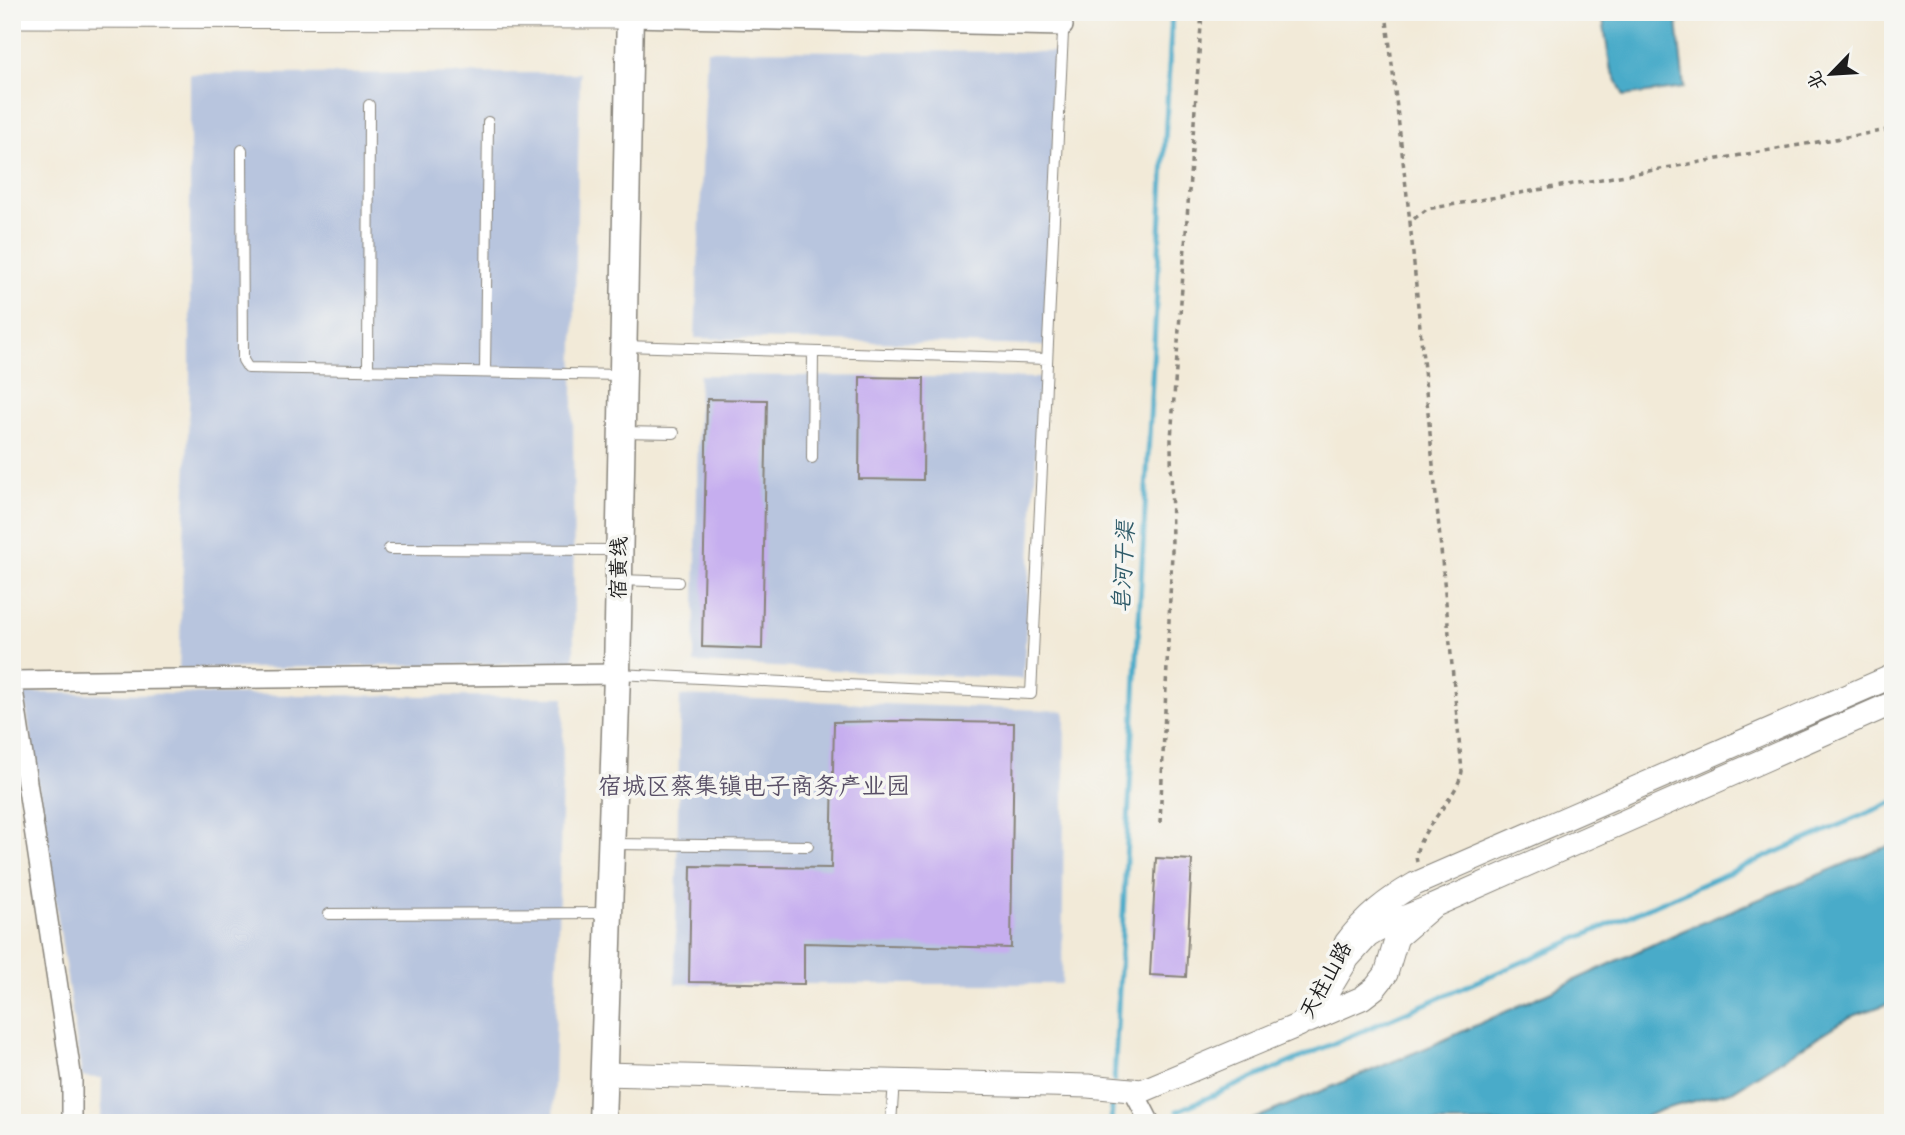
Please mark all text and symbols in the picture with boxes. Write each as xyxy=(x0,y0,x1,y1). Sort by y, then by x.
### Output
north arrow xyxy=(1797,38,1867,108)
text: 北 xyxy=(1803,67,1831,94)
water label: 皂河干渠 xyxy=(1108,518,1140,614)
street label: 宿黄线 xyxy=(606,536,632,600)
district label: 宿城区蔡集镇电子商务产业园 xyxy=(598,772,910,801)
street label: 天柱山路 xyxy=(1295,937,1357,1023)

